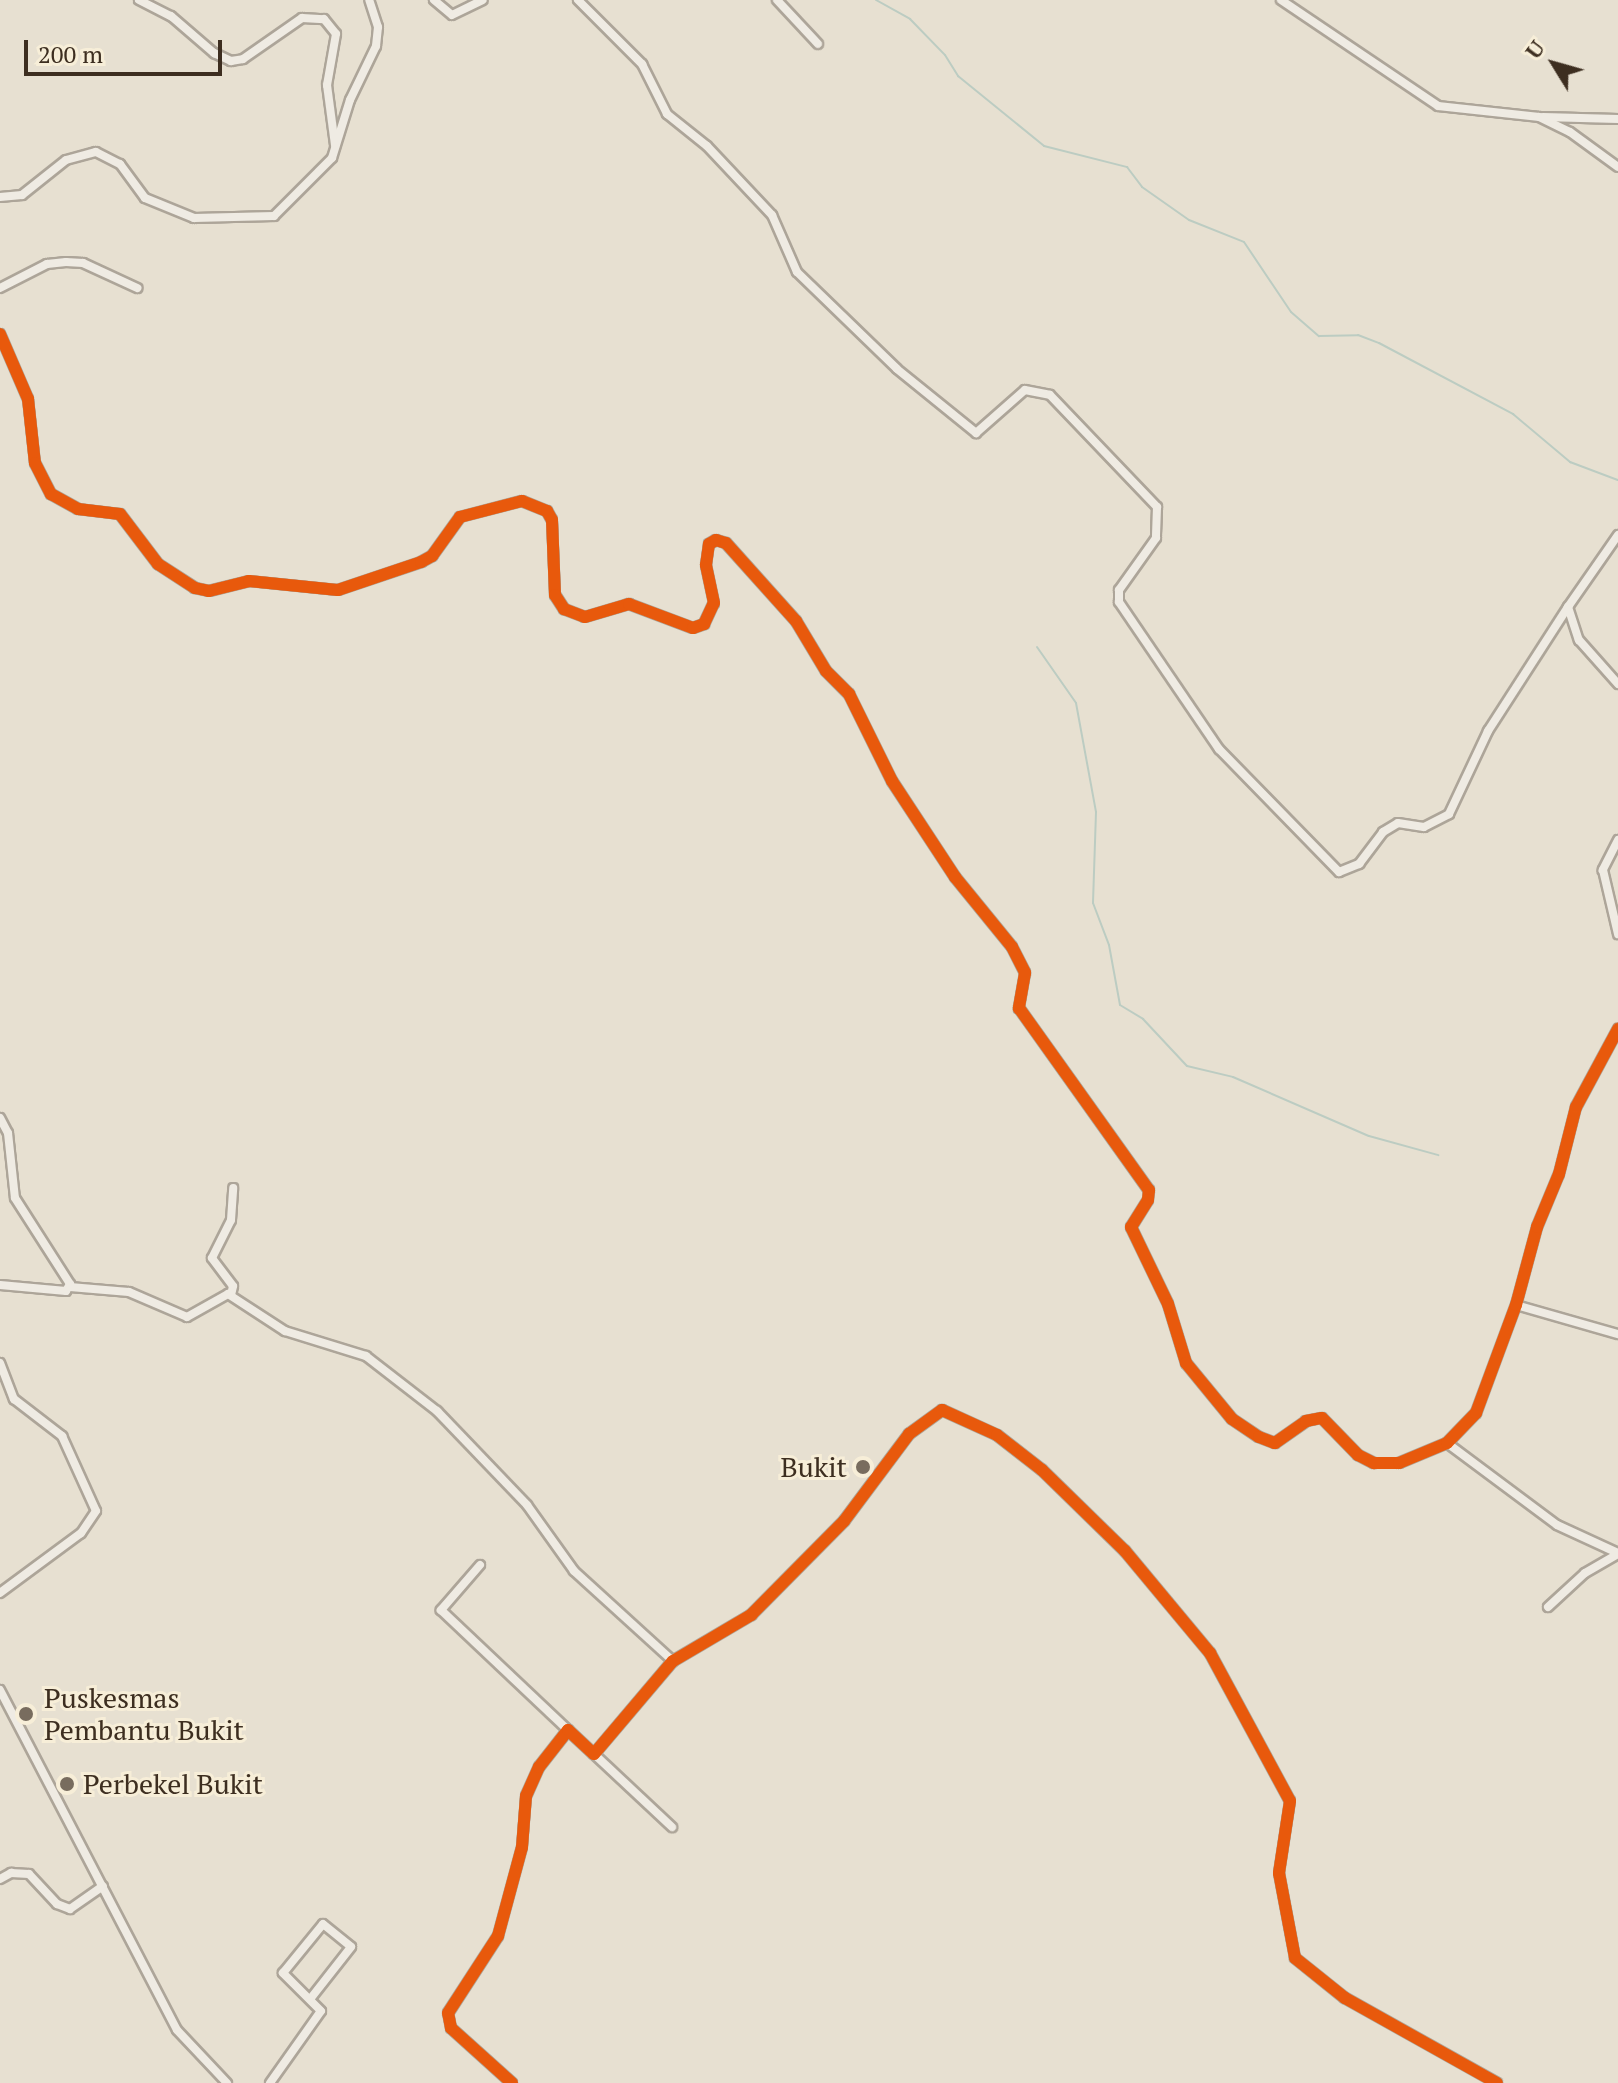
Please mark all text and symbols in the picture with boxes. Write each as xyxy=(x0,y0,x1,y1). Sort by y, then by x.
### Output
scale bar xyxy=(28,24,226,74)
north arrow xyxy=(1514,24,1594,104)
text: U xyxy=(1518,34,1551,64)
text: 200 m xyxy=(38,38,103,70)
place label: Bukit xyxy=(780,1450,847,1484)
marker: Bukit xyxy=(854,1458,872,1476)
place label: Puskesmas Pembantu Bukit xyxy=(44,1681,244,1747)
marker: Puskesmas Pembantu Bukit xyxy=(15,1703,37,1725)
place label: Perbekel Bukit xyxy=(83,1767,263,1801)
marker: Perbekel Bukit xyxy=(58,1775,76,1793)

